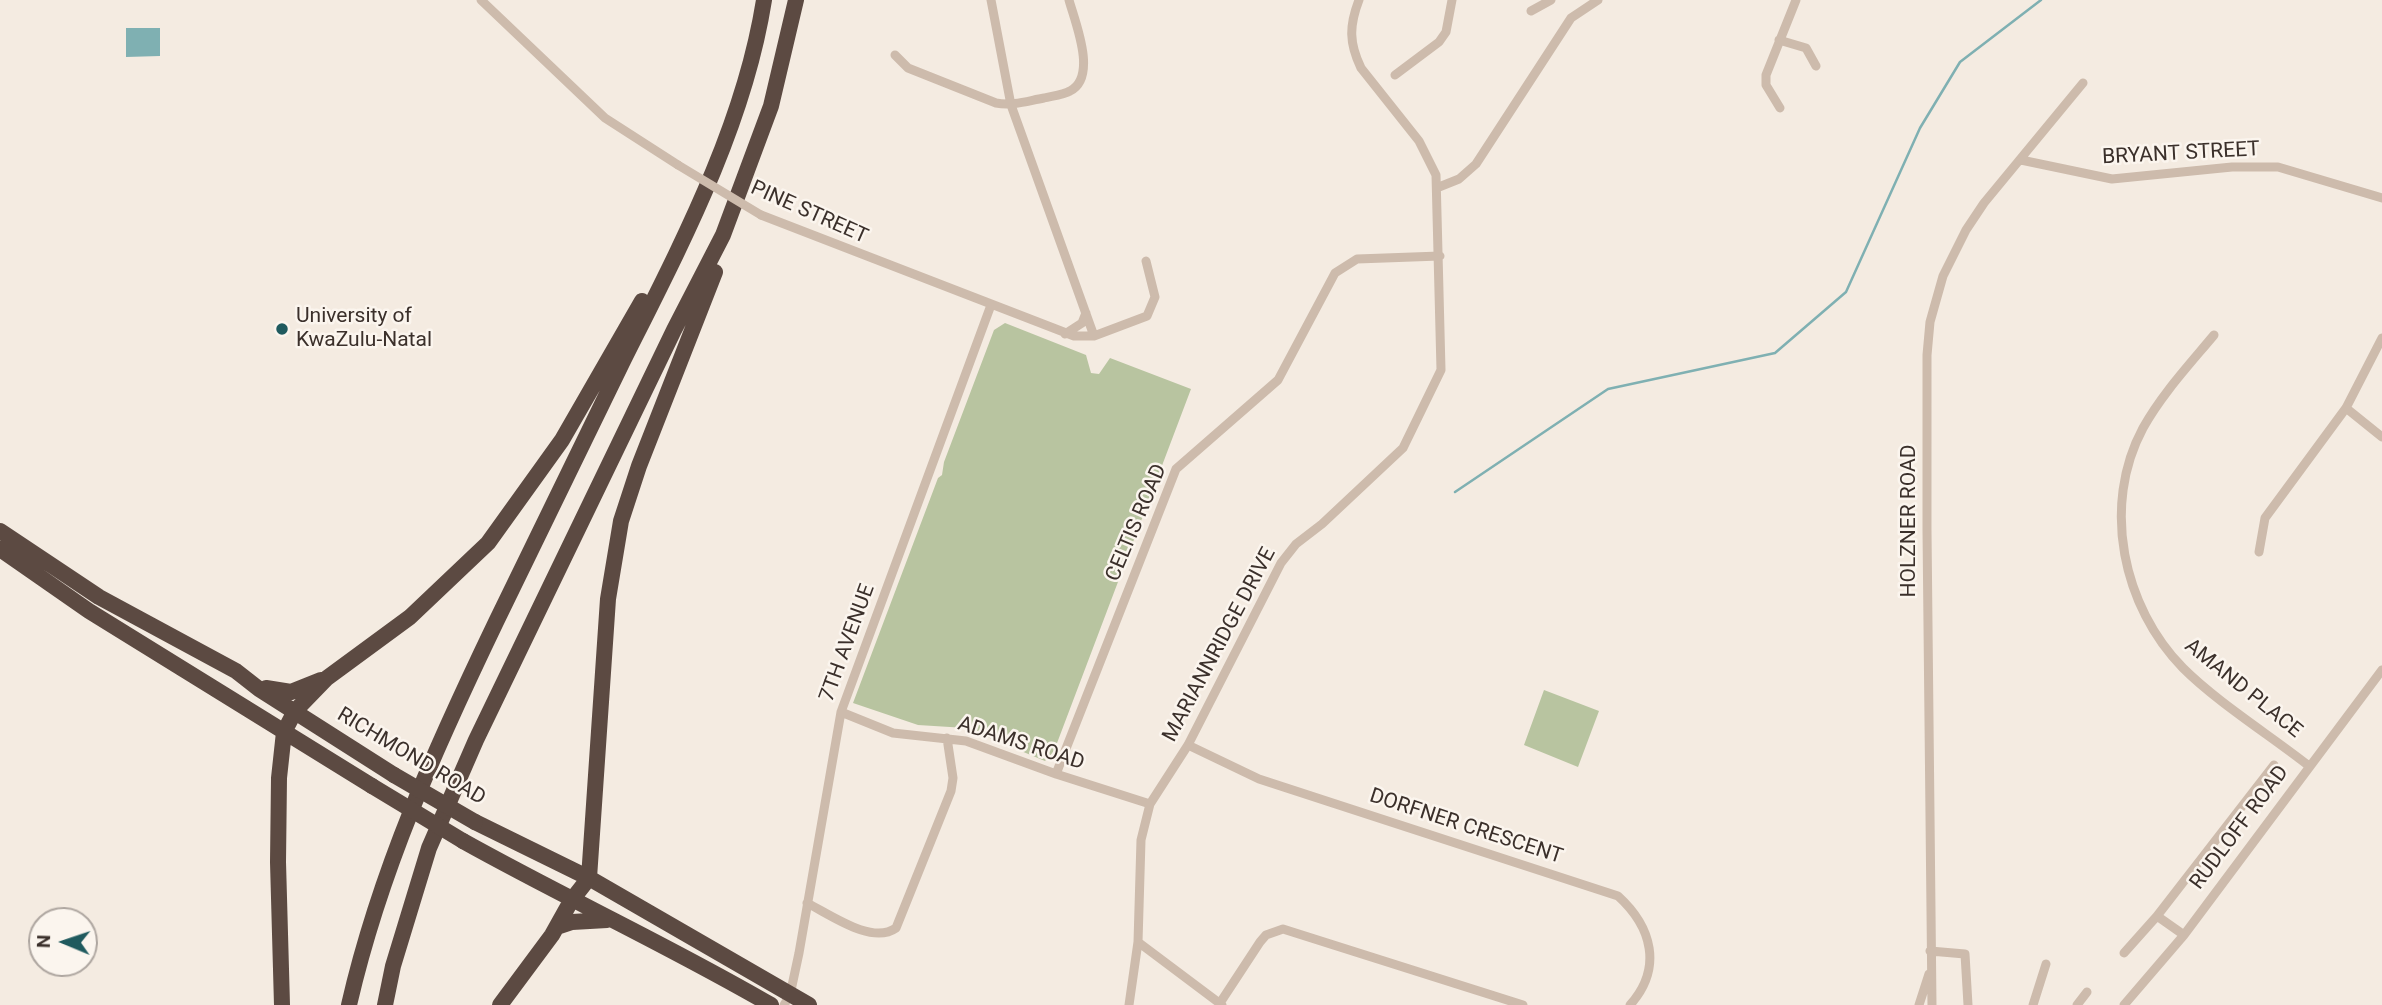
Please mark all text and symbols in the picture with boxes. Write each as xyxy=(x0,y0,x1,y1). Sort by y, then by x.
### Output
street label: BRYANT STREET xyxy=(2102,137,2260,171)
street label: PINE STREET xyxy=(746,176,872,250)
place label: University of KwaZulu-Natal xyxy=(296,304,432,354)
marker: University of KwaZulu-Natal xyxy=(274,321,290,337)
street label: HOLZNER ROAD xyxy=(1897,444,1923,598)
street label: CELTIS ROAD xyxy=(1101,461,1173,585)
street label: MARIANNRIDGE DRIVE xyxy=(1158,544,1282,746)
street label: 7TH AVENUE xyxy=(815,581,881,705)
street label: AMAND PLACE xyxy=(2179,634,2307,744)
street label: RICHMOND ROAD xyxy=(332,703,490,811)
street label: ADAMS ROAD xyxy=(955,712,1087,776)
street label: RUDLOFF ROAD xyxy=(2185,761,2295,895)
street label: DORFNER CRESCENT xyxy=(1366,784,1566,870)
north arrow xyxy=(28,907,98,977)
text: N xyxy=(32,934,55,948)

